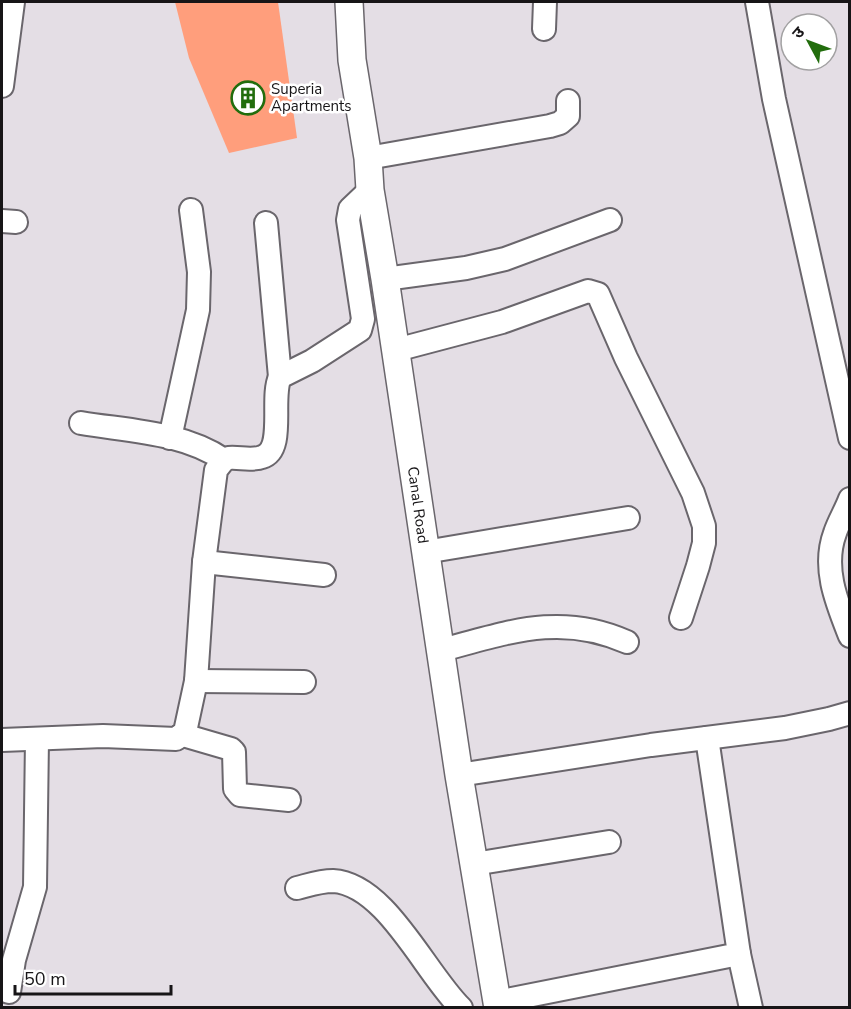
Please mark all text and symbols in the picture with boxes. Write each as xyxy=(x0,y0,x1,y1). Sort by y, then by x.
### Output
north arrow xyxy=(779,12,839,72)
text: उ xyxy=(787,22,810,44)
place label: Superia Apartments xyxy=(271,79,351,116)
building icon: Superia Apartments xyxy=(230,80,266,116)
street label: Canal Road xyxy=(403,465,433,545)
scale bar xyxy=(15,958,171,996)
text: 50 m xyxy=(24,967,66,991)

